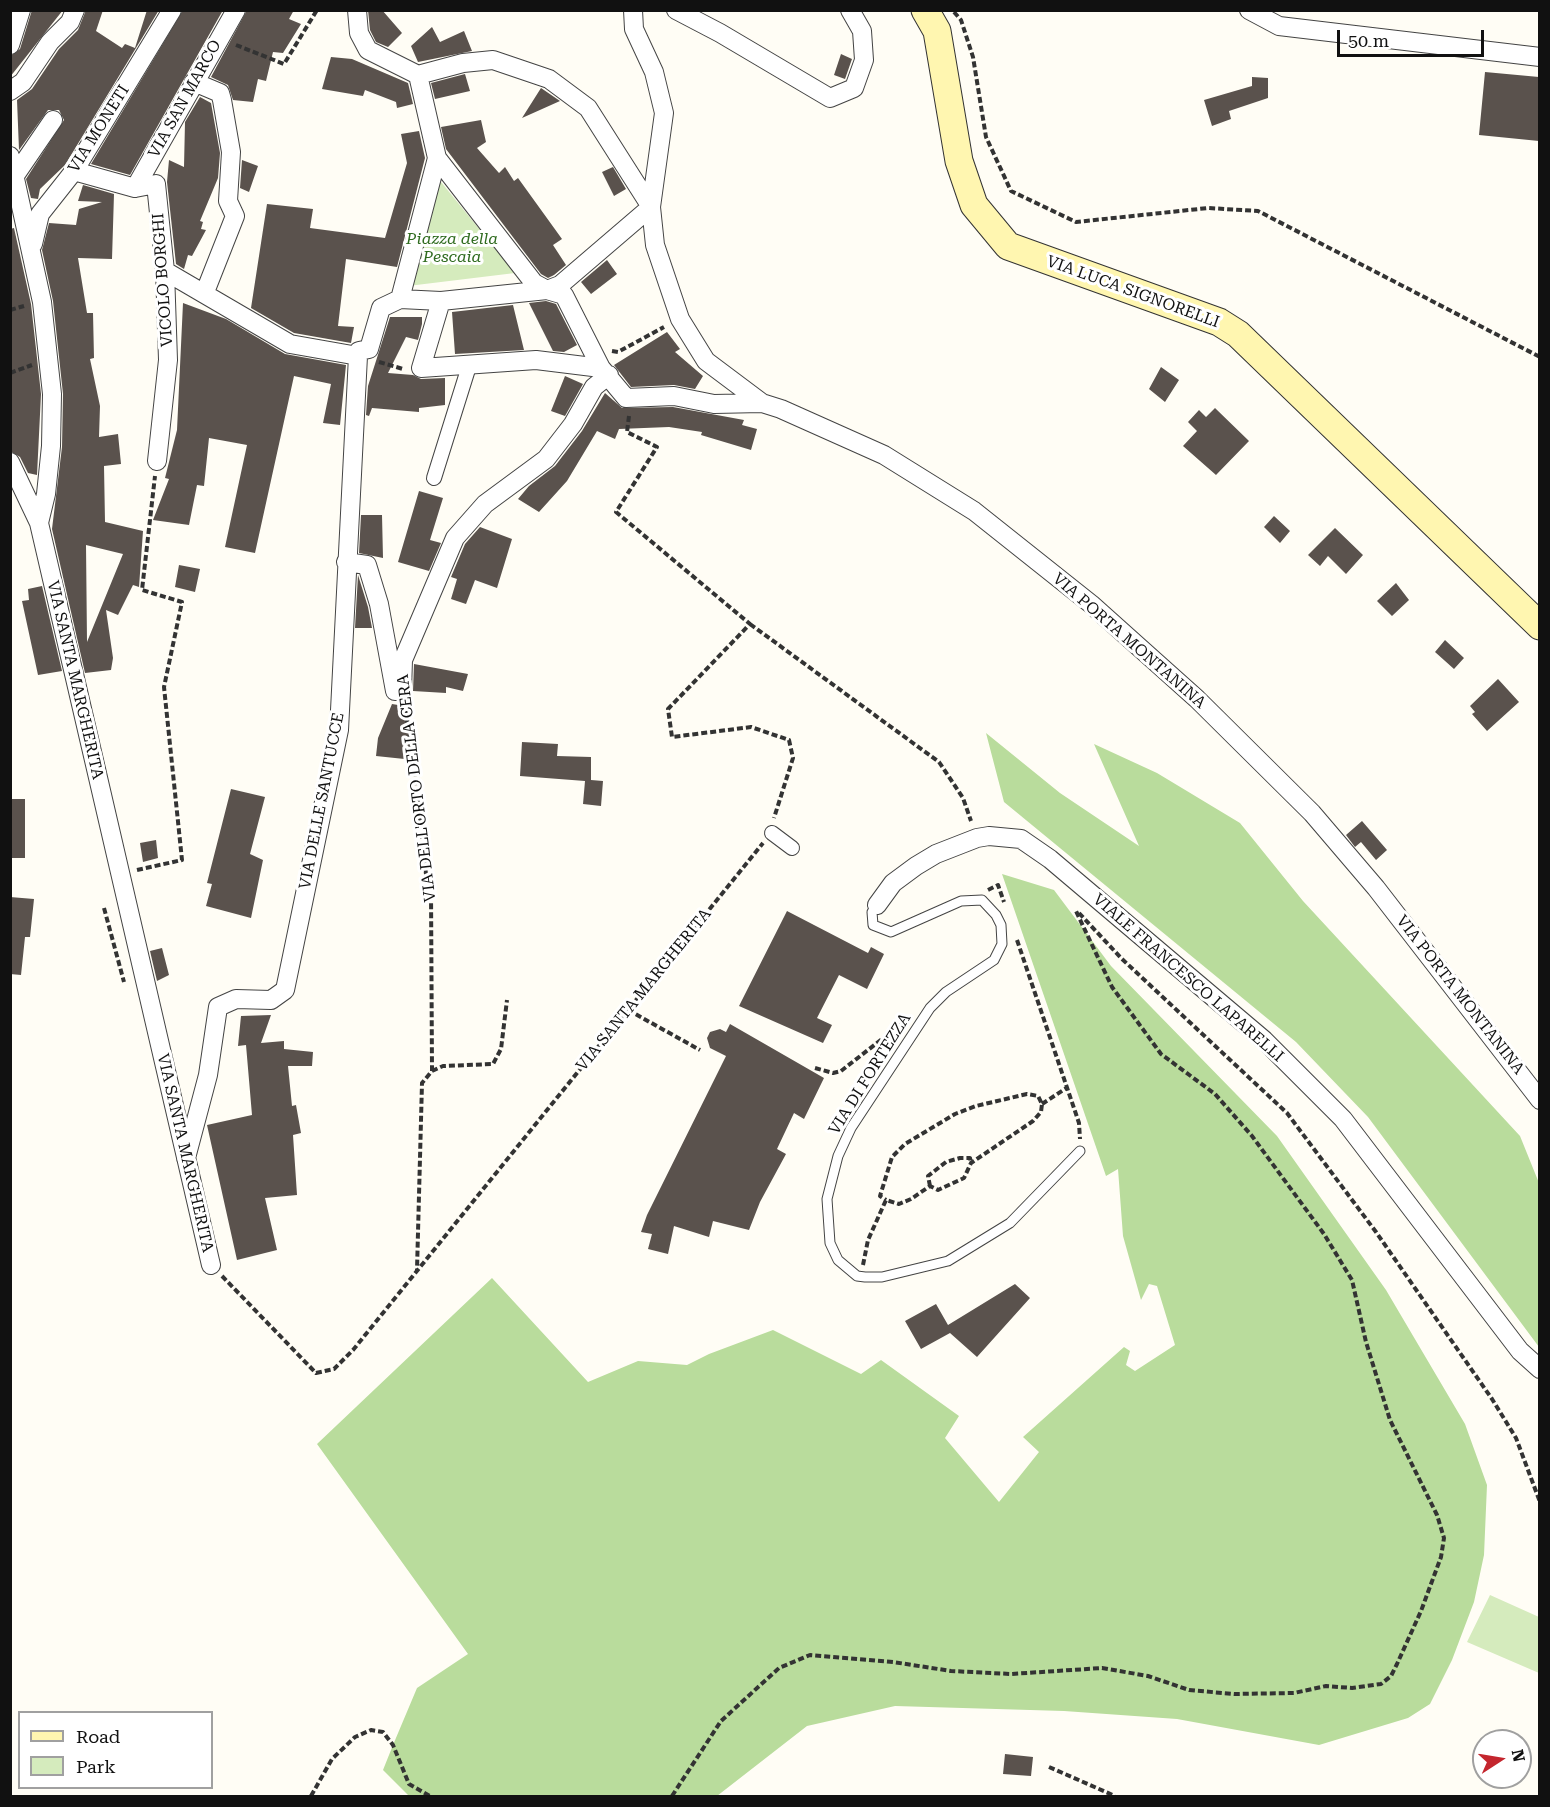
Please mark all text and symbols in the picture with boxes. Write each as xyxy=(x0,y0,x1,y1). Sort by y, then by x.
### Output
scale bar xyxy=(1340,18,1487,56)
text: 50 m xyxy=(1348,30,1389,51)
street label: VIA SAN MARCO xyxy=(145,37,225,161)
street label: VIA MONETI xyxy=(64,82,134,176)
street label: VICOLO BORGHI xyxy=(149,212,177,348)
park label: Piazza della Pescaia xyxy=(406,229,498,267)
street label: VIA LUCA SIGNORELLI xyxy=(1044,252,1222,332)
street label: VIA PORTA MONTANINA xyxy=(1048,569,1210,713)
street label: VIA SANTA MARGHERITA xyxy=(43,579,107,781)
street label: VIA DELL'ORTO DELLA CERA xyxy=(394,673,440,903)
street label: VIA DELLE SANTUCCE xyxy=(295,711,349,891)
street label: VIALE FRANCESCO LAPARELLI xyxy=(1089,890,1287,1066)
street label: VIA SANTA MARGHERITA xyxy=(573,905,715,1075)
street label: VIA PORTA MONTANINA xyxy=(1392,912,1528,1078)
street label: VIA DI FORTEZZA xyxy=(825,1010,915,1138)
street label: VIA SANTA MARGHERITA xyxy=(153,1052,217,1254)
legend xyxy=(18,1711,213,1789)
text: Road xyxy=(76,1726,120,1747)
north arrow xyxy=(1472,1729,1532,1789)
text: N xyxy=(1508,1748,1529,1764)
text: Park xyxy=(76,1756,116,1777)

